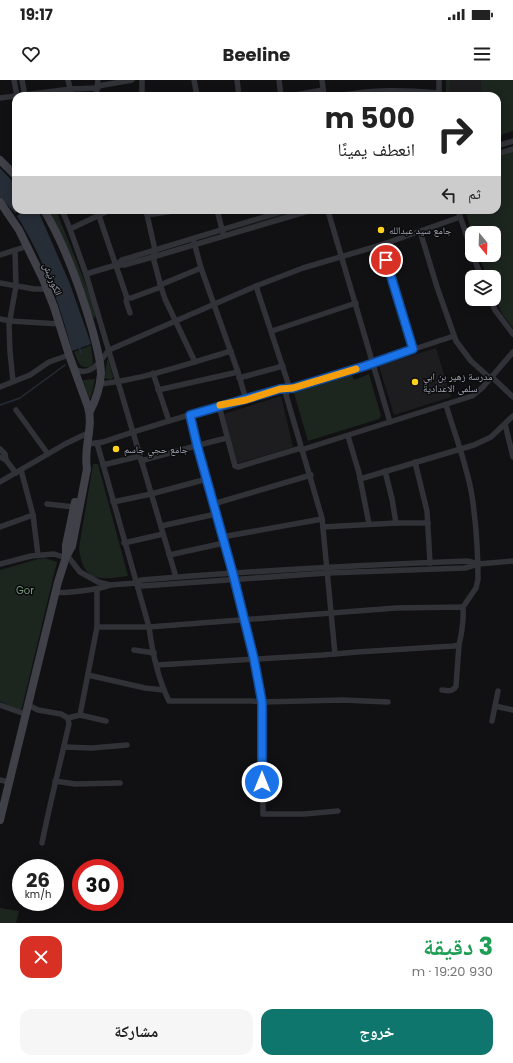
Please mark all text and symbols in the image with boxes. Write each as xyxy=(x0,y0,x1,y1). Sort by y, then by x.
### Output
text: 19:17 xyxy=(20,4,53,25)
text: Beeline xyxy=(223,42,290,67)
icon: heart xyxy=(20,43,42,65)
icon: menu xyxy=(471,43,493,65)
text: 500 m xyxy=(325,99,415,138)
icon: right xyxy=(429,108,481,160)
text: انعطف يمينًا xyxy=(338,137,415,162)
text: ثم xyxy=(468,183,481,204)
icon: left xyxy=(438,184,460,206)
place label: جامع سيد عبدالله xyxy=(389,223,452,238)
marker: جامع سيد عبدالله xyxy=(376,225,386,235)
north arrow xyxy=(465,226,501,262)
map controls xyxy=(465,226,501,306)
pin xyxy=(369,243,403,277)
icon: arrive xyxy=(375,249,397,271)
street label: الكورنيش xyxy=(39,261,66,298)
button: layers xyxy=(465,270,501,306)
place label: مدرسة زهير بن ابي سلمى الاعدادية xyxy=(423,369,493,396)
marker: مدرسة زهير بن ابي سلمى الاعدادية xyxy=(410,377,420,387)
place label: جامع حجي جاسم xyxy=(124,442,189,458)
marker: جامع حجي جاسم xyxy=(111,444,121,454)
park label: Gor xyxy=(16,583,34,598)
position arrow xyxy=(241,761,283,803)
speed limit sign: 30 xyxy=(72,859,124,911)
text: 26 xyxy=(26,866,50,894)
text: km/h xyxy=(25,887,51,902)
text: 3 دقيقة xyxy=(423,930,493,963)
button: close xyxy=(20,936,62,978)
text: 930 m · 19:20 xyxy=(412,962,493,981)
button: مشاركة xyxy=(20,1009,253,1055)
button: خروج xyxy=(261,1009,493,1055)

